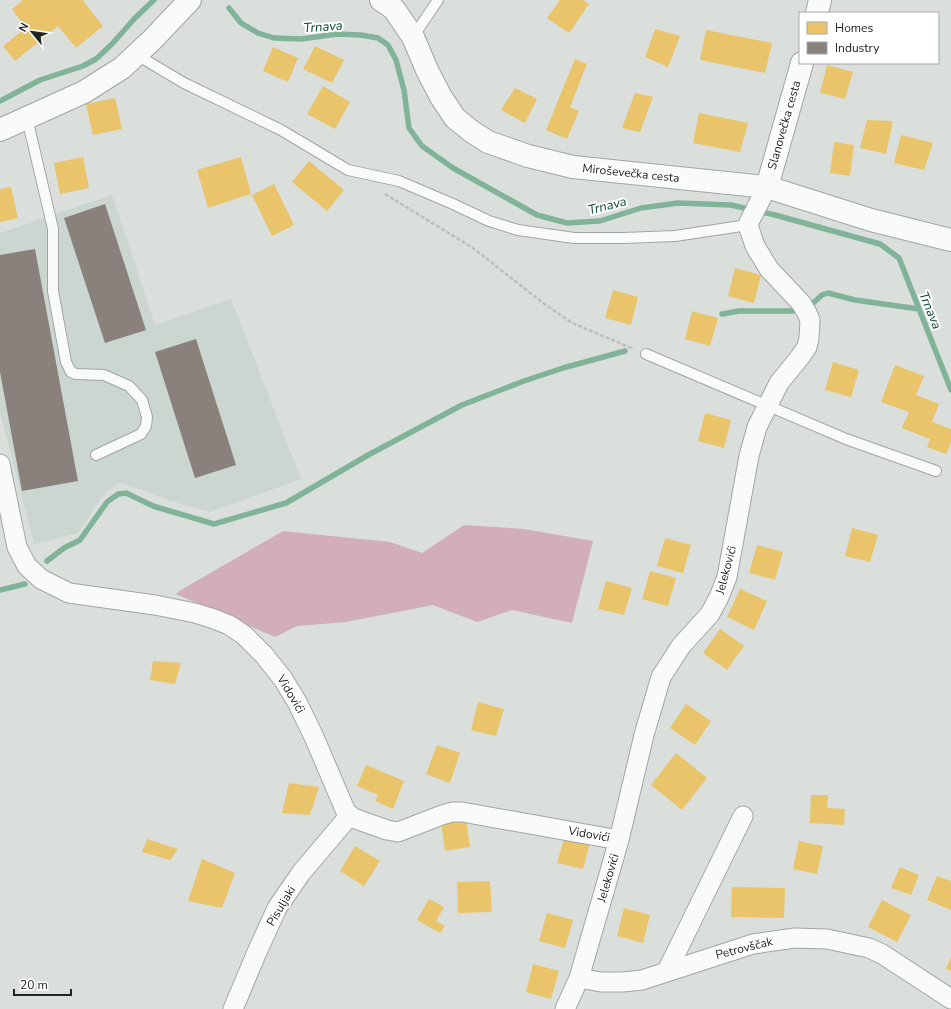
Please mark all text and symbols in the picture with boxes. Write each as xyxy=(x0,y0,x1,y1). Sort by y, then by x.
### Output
north arrow xyxy=(12,12,52,52)
legend xyxy=(799,12,939,64)
water label: Trnava xyxy=(303,17,343,37)
text: N xyxy=(15,20,32,35)
text: Homes xyxy=(835,20,873,36)
text: Industry xyxy=(835,40,880,56)
street label: Slanovečka cesta xyxy=(764,78,804,172)
street label: Miroševečka cesta xyxy=(582,160,680,186)
water label: Trnava xyxy=(586,192,629,219)
water label: Trnava xyxy=(914,289,946,332)
street label: Jelekovići xyxy=(712,544,740,597)
street label: Vidovići xyxy=(273,671,309,716)
street label: Vidovići xyxy=(566,822,611,846)
street label: Jelekovići xyxy=(593,852,623,905)
street label: Pisuljaki xyxy=(263,883,299,929)
street label: Petrovščak xyxy=(714,933,775,963)
scale bar xyxy=(14,971,71,997)
text: 20 m xyxy=(20,977,48,993)

